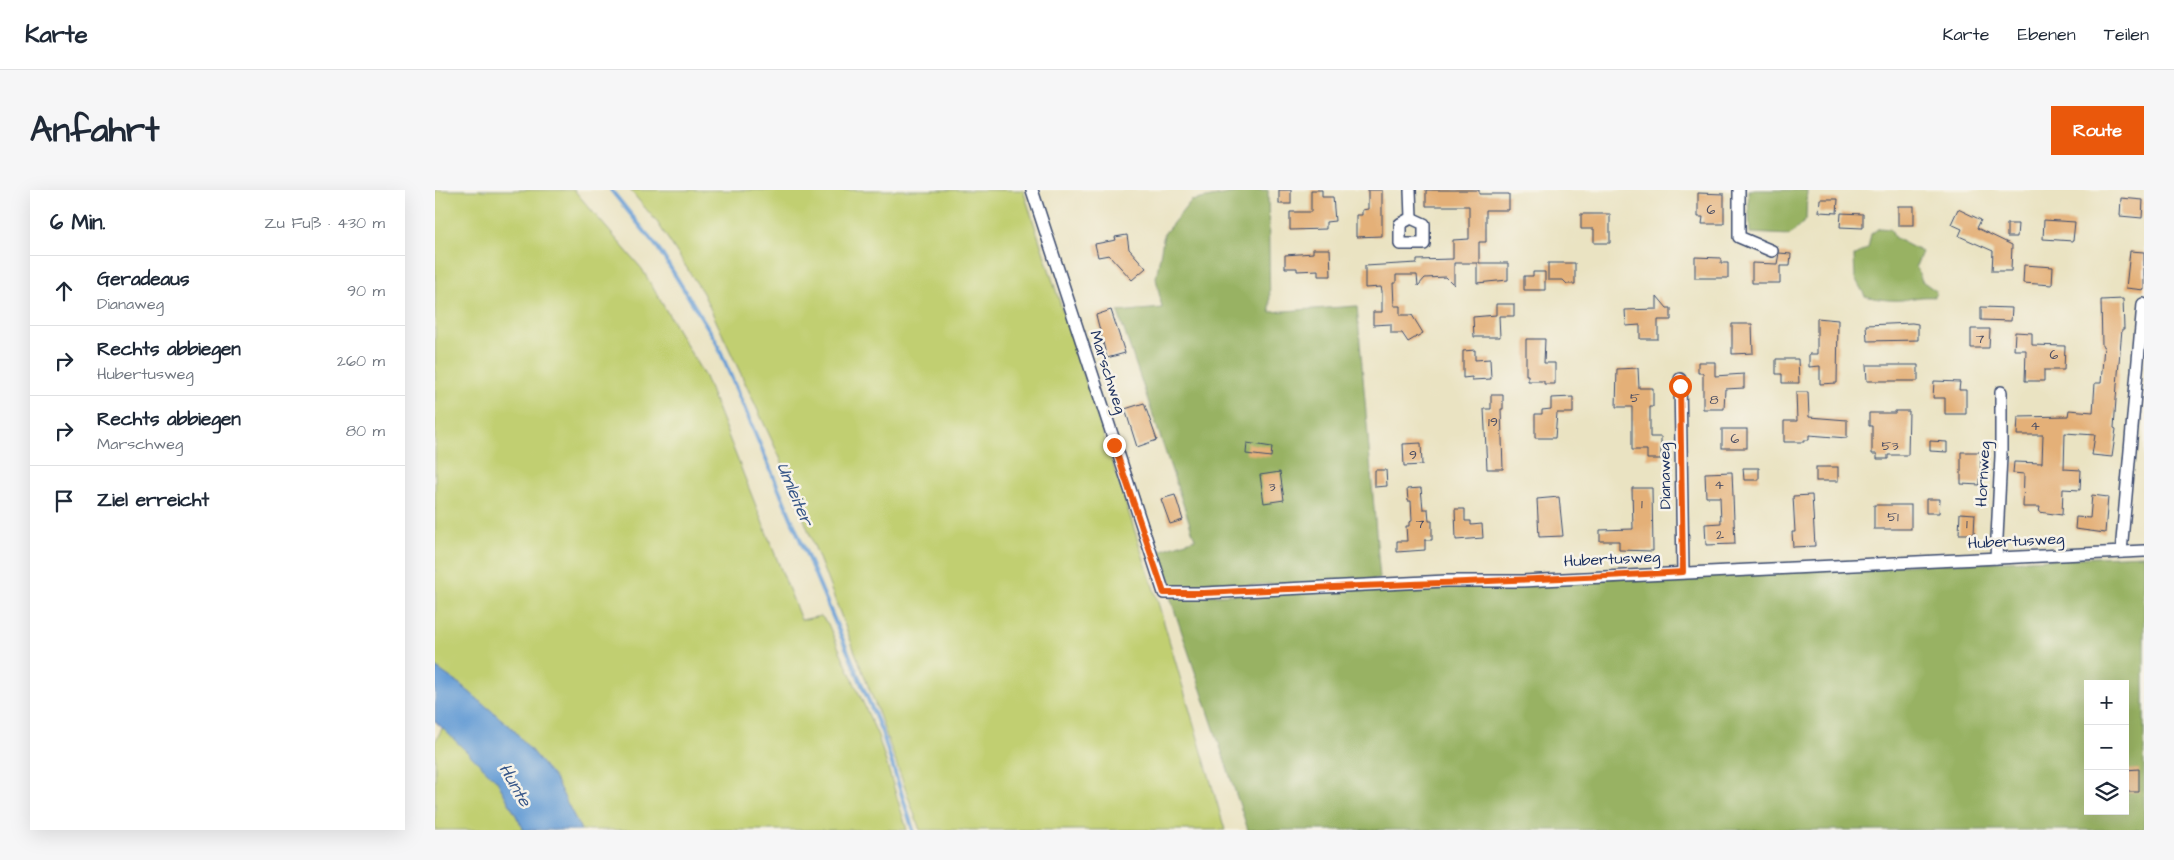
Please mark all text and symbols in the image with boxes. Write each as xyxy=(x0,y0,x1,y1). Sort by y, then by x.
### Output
text: Karte xyxy=(25,18,88,52)
text: Karte xyxy=(1942,22,1990,47)
text: Ebenen xyxy=(2018,22,2076,47)
text: Teilen xyxy=(2104,22,2149,47)
text: Anfahrt xyxy=(30,106,159,155)
button: Route xyxy=(2051,106,2144,155)
house number: 6 xyxy=(1707,200,1716,220)
text: 6 Min. xyxy=(50,208,106,237)
text: Zu Fuß · 430 m xyxy=(264,212,385,234)
text: Geradeaus xyxy=(97,266,189,293)
icon: ahead xyxy=(50,277,78,305)
text: 90 m xyxy=(347,280,385,302)
text: Dianaweg xyxy=(97,293,164,315)
street label: Marschweg xyxy=(1083,328,1132,417)
house number: 7 xyxy=(1976,329,1985,349)
text: Rechts abbiegen xyxy=(97,336,241,363)
house number: 6 xyxy=(2050,345,2059,365)
icon: right xyxy=(50,347,78,375)
text: 260 m xyxy=(337,350,385,372)
text: Hubertusweg xyxy=(97,363,194,385)
route start xyxy=(1669,375,1692,398)
house number: 5 xyxy=(1630,388,1640,408)
house number: 8 xyxy=(1709,390,1719,410)
text: Rechts abbiegen xyxy=(97,406,241,433)
house number: 19 xyxy=(1488,412,1498,432)
house number: 4 xyxy=(2030,416,2040,436)
icon: right xyxy=(50,417,78,445)
text: 80 m xyxy=(346,420,385,442)
house number: 6 xyxy=(1731,429,1740,449)
text: Marschweg xyxy=(97,433,183,455)
route end xyxy=(1103,434,1126,457)
house number: 53 xyxy=(1881,436,1899,456)
street label: Hornweg xyxy=(1970,441,1997,507)
street label: Dianaweg xyxy=(1653,442,1678,510)
house number: 9 xyxy=(1409,445,1417,465)
water label: Umleiter xyxy=(771,459,820,531)
house number: 4 xyxy=(1714,475,1724,495)
house number: 3 xyxy=(1268,477,1276,497)
icon: arrive xyxy=(50,487,78,515)
text: Ziel erreicht xyxy=(97,487,209,514)
house number: 1 xyxy=(1641,494,1643,514)
house number: 51 xyxy=(1887,507,1899,527)
house number: 7 xyxy=(1416,514,1425,534)
house number: 1 xyxy=(1966,514,1968,534)
house number: 2 xyxy=(1716,525,1724,545)
street label: Hubertusweg xyxy=(1967,527,2065,556)
street label: Hubertusweg xyxy=(1563,545,1661,574)
map controls xyxy=(2084,680,2129,815)
button: + xyxy=(2084,680,2129,725)
button: − xyxy=(2084,725,2129,770)
water label: Hunte xyxy=(493,759,538,812)
button: layers xyxy=(2084,770,2129,815)

